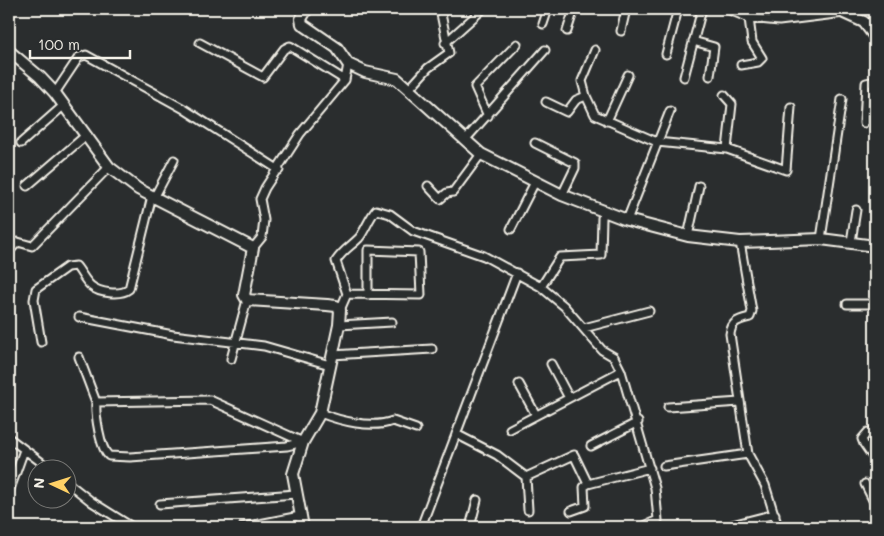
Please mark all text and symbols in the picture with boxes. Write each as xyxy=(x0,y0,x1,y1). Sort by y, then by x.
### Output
scale bar xyxy=(30,28,130,60)
text: 100 m xyxy=(38,34,80,54)
north arrow xyxy=(28,458,78,508)
text: N xyxy=(29,477,48,489)

